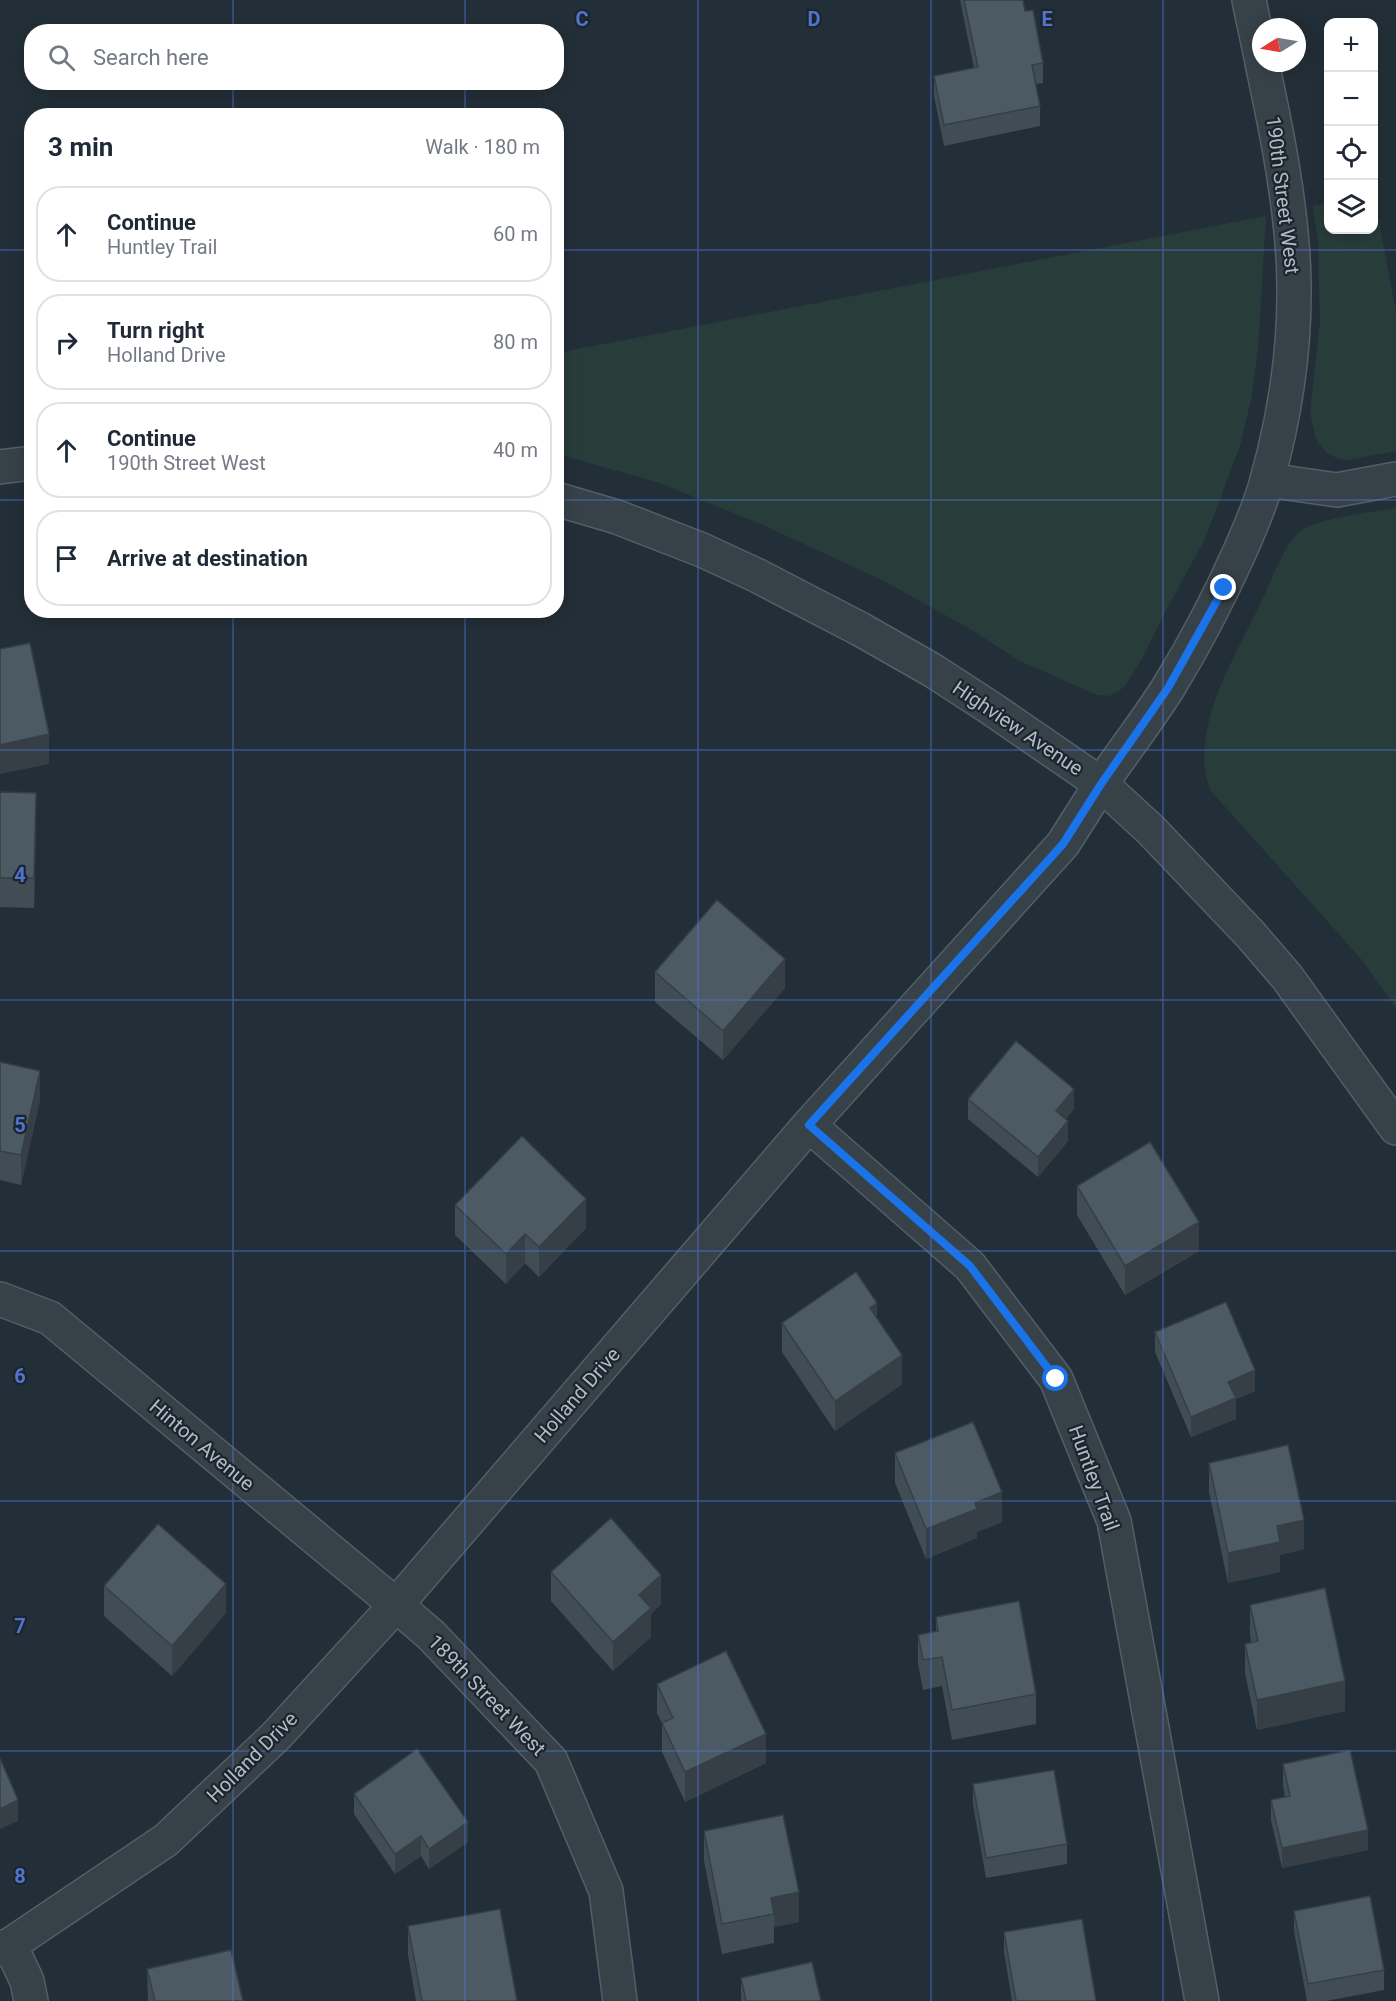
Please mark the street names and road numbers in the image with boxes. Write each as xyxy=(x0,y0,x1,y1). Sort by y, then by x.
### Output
street label: 190th Street West xyxy=(1261,115,1305,275)
street label: Highview Avenue xyxy=(948,676,1088,780)
street label: Holland Drive xyxy=(529,1342,625,1448)
street label: Hinton Avenue xyxy=(145,1394,259,1496)
street label: Huntley Trail xyxy=(1064,1422,1124,1534)
street label: 189th Street West xyxy=(423,1630,551,1760)
street label: Holland Drive xyxy=(202,1707,302,1807)

